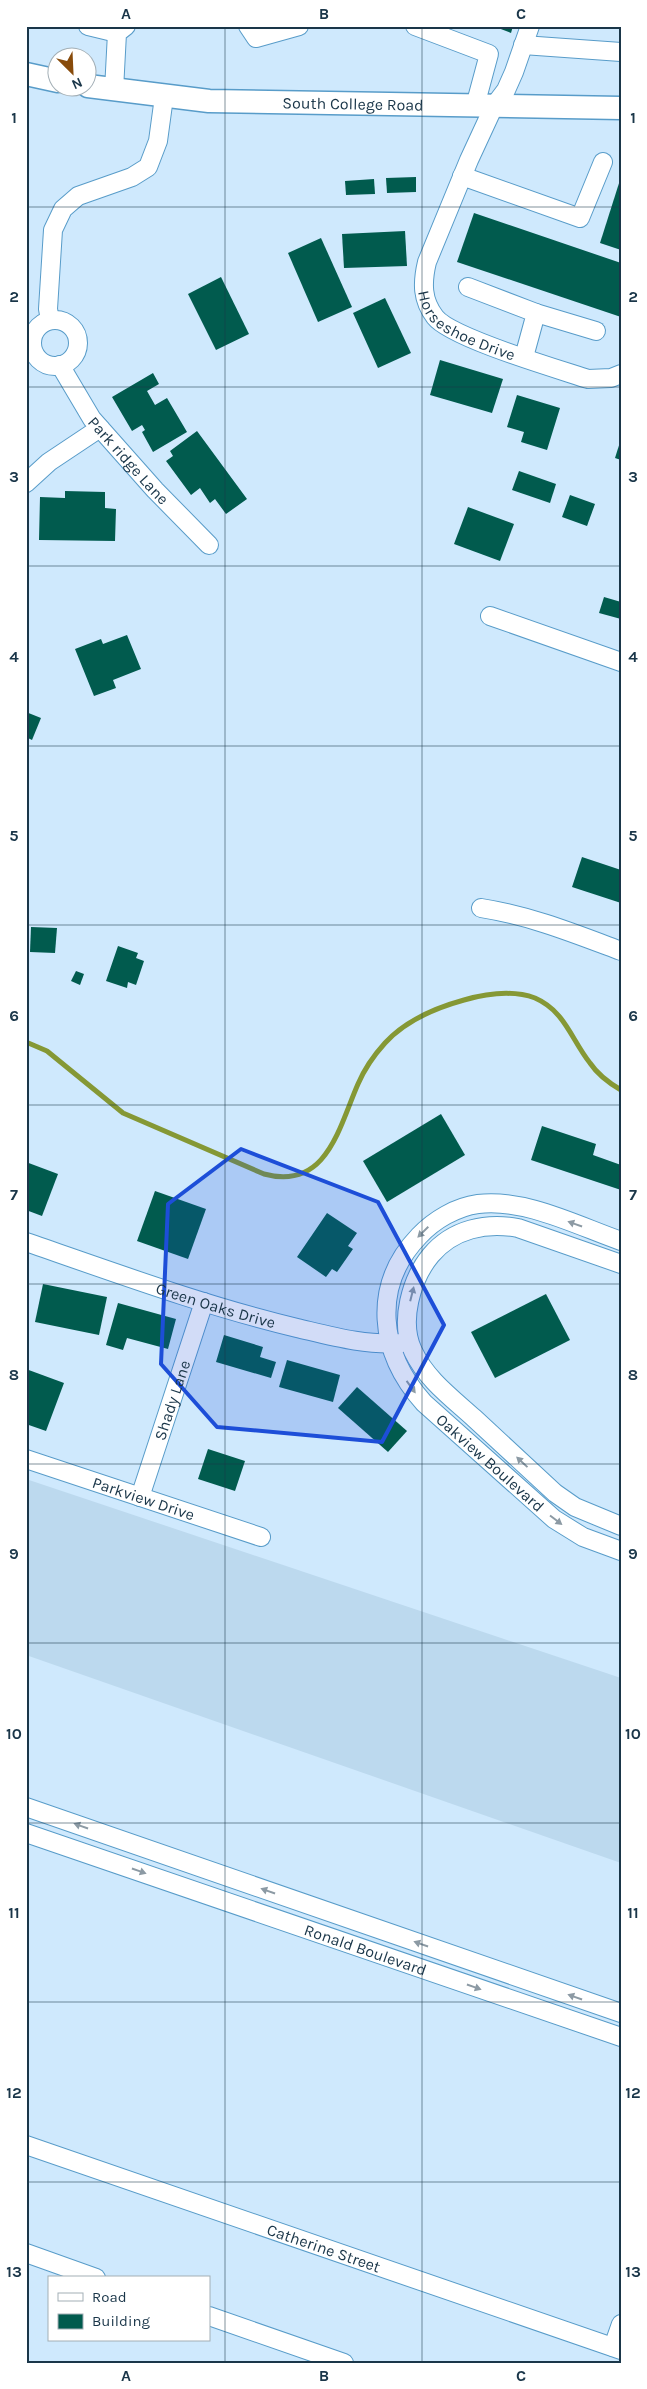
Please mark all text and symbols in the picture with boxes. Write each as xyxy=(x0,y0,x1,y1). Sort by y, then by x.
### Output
text: A xyxy=(121,4,131,23)
text: B xyxy=(319,4,329,23)
text: C xyxy=(516,4,526,23)
north arrow xyxy=(48,48,98,98)
text: N xyxy=(69,74,85,93)
street label: South College Road xyxy=(282,93,424,114)
text: 1 xyxy=(11,108,17,127)
text: 1 xyxy=(630,108,636,127)
text: 2 xyxy=(9,287,19,306)
text: 2 xyxy=(628,287,638,306)
street label: Horseshoe Drive xyxy=(415,289,518,364)
street label: Park ridge Lane xyxy=(85,412,173,508)
text: 3 xyxy=(9,467,19,486)
text: 3 xyxy=(628,467,638,486)
text: 4 xyxy=(9,647,19,666)
text: 4 xyxy=(628,647,638,666)
text: 5 xyxy=(9,826,19,845)
text: 5 xyxy=(628,826,638,845)
text: 6 xyxy=(9,1006,19,1025)
text: 6 xyxy=(628,1006,638,1025)
text: 7 xyxy=(10,1185,18,1204)
text: 7 xyxy=(629,1185,637,1204)
one-way arrow xyxy=(567,1220,582,1228)
one-way arrow xyxy=(417,1226,429,1238)
street label: Green Oaks Drive xyxy=(154,1278,278,1332)
one-way arrow xyxy=(408,1286,416,1301)
street label: Shady Lane xyxy=(150,1358,194,1443)
text: 8 xyxy=(9,1365,19,1384)
text: 8 xyxy=(628,1365,638,1384)
one-way arrow xyxy=(406,1380,416,1394)
street label: Oakview Boulevard xyxy=(433,1409,548,1515)
one-way arrow xyxy=(516,1457,529,1468)
street label: Parkview Drive xyxy=(90,1472,197,1524)
one-way arrow xyxy=(549,1515,562,1526)
text: 9 xyxy=(9,1544,19,1563)
text: 9 xyxy=(628,1544,638,1563)
text: 10 xyxy=(6,1724,22,1743)
text: 10 xyxy=(625,1724,641,1743)
one-way arrow xyxy=(73,1822,88,1830)
one-way arrow xyxy=(131,1868,146,1875)
one-way arrow xyxy=(260,1887,275,1894)
text: 11 xyxy=(8,1903,20,1922)
text: 11 xyxy=(627,1903,639,1922)
street label: Ronald Boulevard xyxy=(302,1920,429,1979)
one-way arrow xyxy=(413,1940,428,1948)
one-way arrow xyxy=(467,1983,482,1991)
one-way arrow xyxy=(567,1993,582,2001)
text: 12 xyxy=(6,2083,22,2102)
text: 12 xyxy=(625,2083,641,2102)
street label: Catherine Street xyxy=(265,2219,383,2276)
text: 13 xyxy=(6,2262,22,2281)
text: 13 xyxy=(625,2262,641,2281)
legend xyxy=(48,2276,210,2342)
text: Road xyxy=(92,2288,127,2306)
text: Building xyxy=(92,2312,150,2330)
text: A xyxy=(121,2366,131,2385)
text: B xyxy=(319,2366,329,2385)
text: C xyxy=(516,2366,526,2385)

